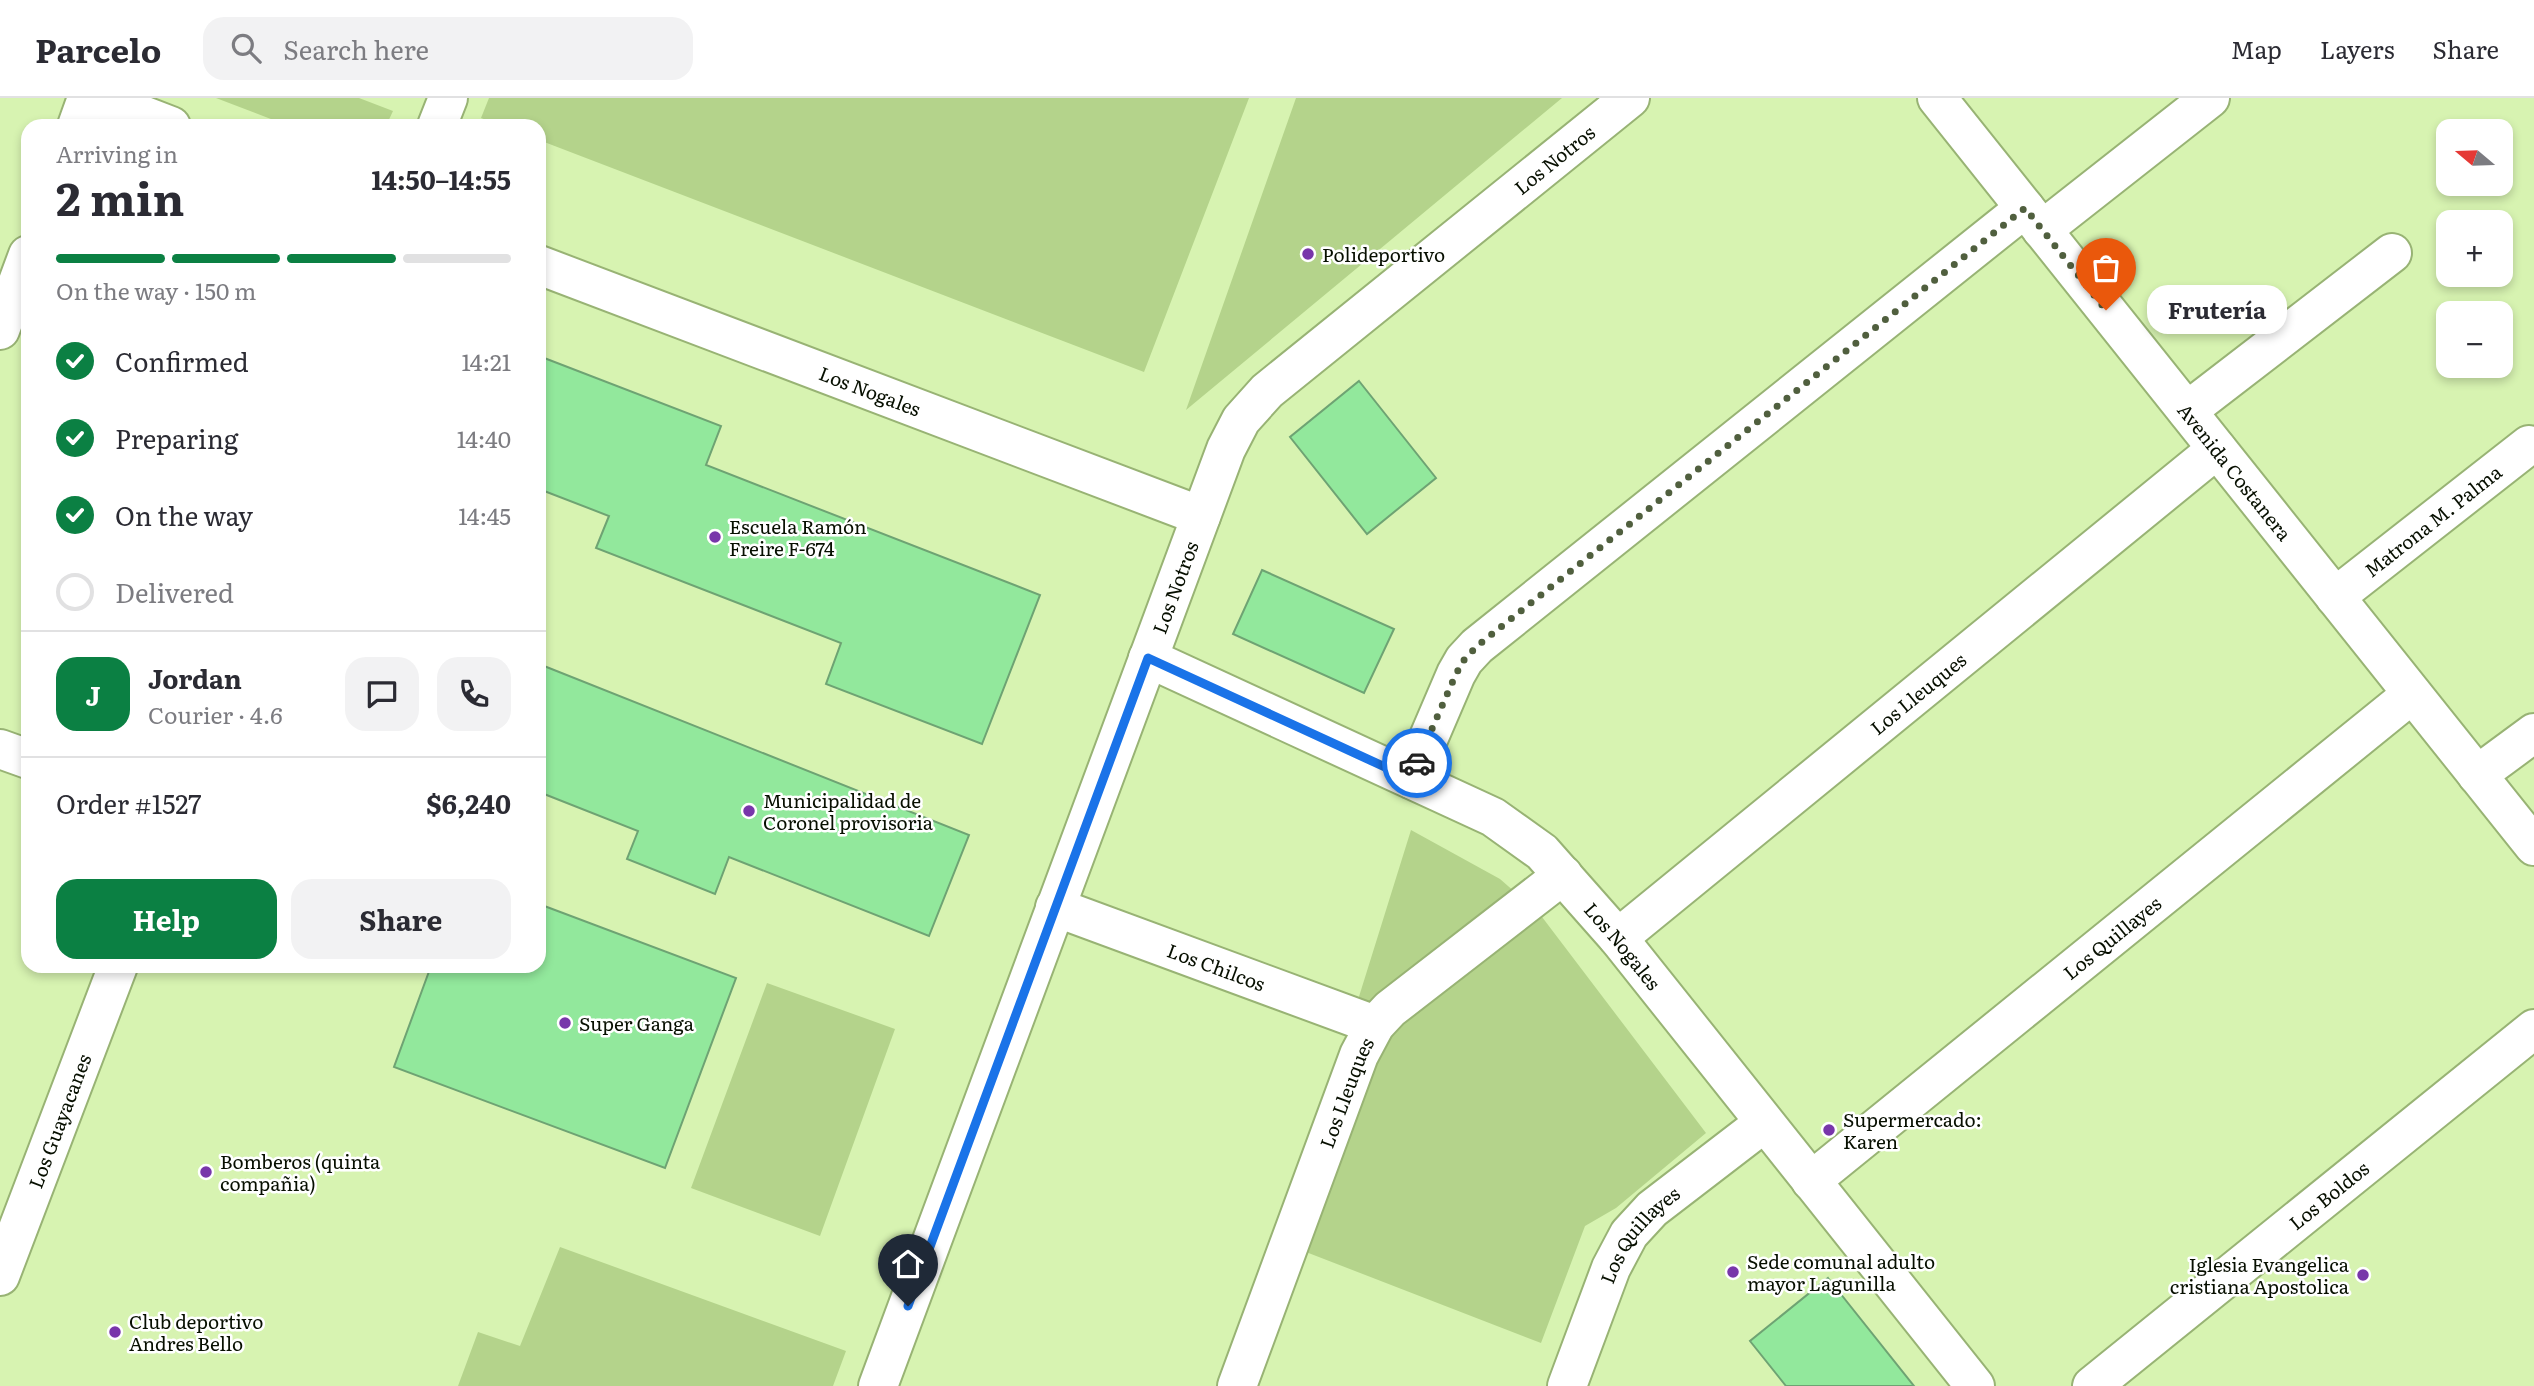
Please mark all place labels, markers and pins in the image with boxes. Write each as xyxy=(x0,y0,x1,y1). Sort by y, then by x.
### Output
pin xyxy=(2076,238,2136,310)
place label: Polideportivo xyxy=(1322,240,1445,268)
marker: Polideportivo xyxy=(1300,246,1316,262)
callout: Frutería xyxy=(2148,286,2288,334)
place label: Escuela Ramón Freire F-674 xyxy=(729,512,867,562)
marker: Escuela Ramón Freire F-674 xyxy=(707,529,723,545)
place label: Municipalidad de Coronel provisoria xyxy=(763,786,934,836)
marker: Municipalidad de Coronel provisoria xyxy=(741,803,757,819)
place label: Super Ganga xyxy=(579,1009,695,1037)
marker: Super Ganga xyxy=(557,1015,573,1031)
place label: Supermercado: Karen xyxy=(1843,1105,1982,1155)
marker: Supermercado: Karen xyxy=(1821,1122,1837,1138)
place label: Bomberos (quinta compañia) xyxy=(220,1147,381,1197)
marker: Bomberos (quinta compañia) xyxy=(198,1164,214,1180)
pin xyxy=(878,1234,938,1306)
place label: Sede comunal adulto mayor Lagunilla xyxy=(1747,1247,1935,1297)
place label: Iglesia Evangelica cristiana Apostolica xyxy=(2170,1250,2350,1300)
marker: Sede comunal adulto mayor Lagunilla xyxy=(1725,1264,1741,1280)
marker: Iglesia Evangelica cristiana Apostolica xyxy=(2355,1267,2371,1283)
place label: Club deportivo Andres Bello xyxy=(129,1307,263,1357)
marker: Club deportivo Andres Bello xyxy=(107,1324,123,1340)

